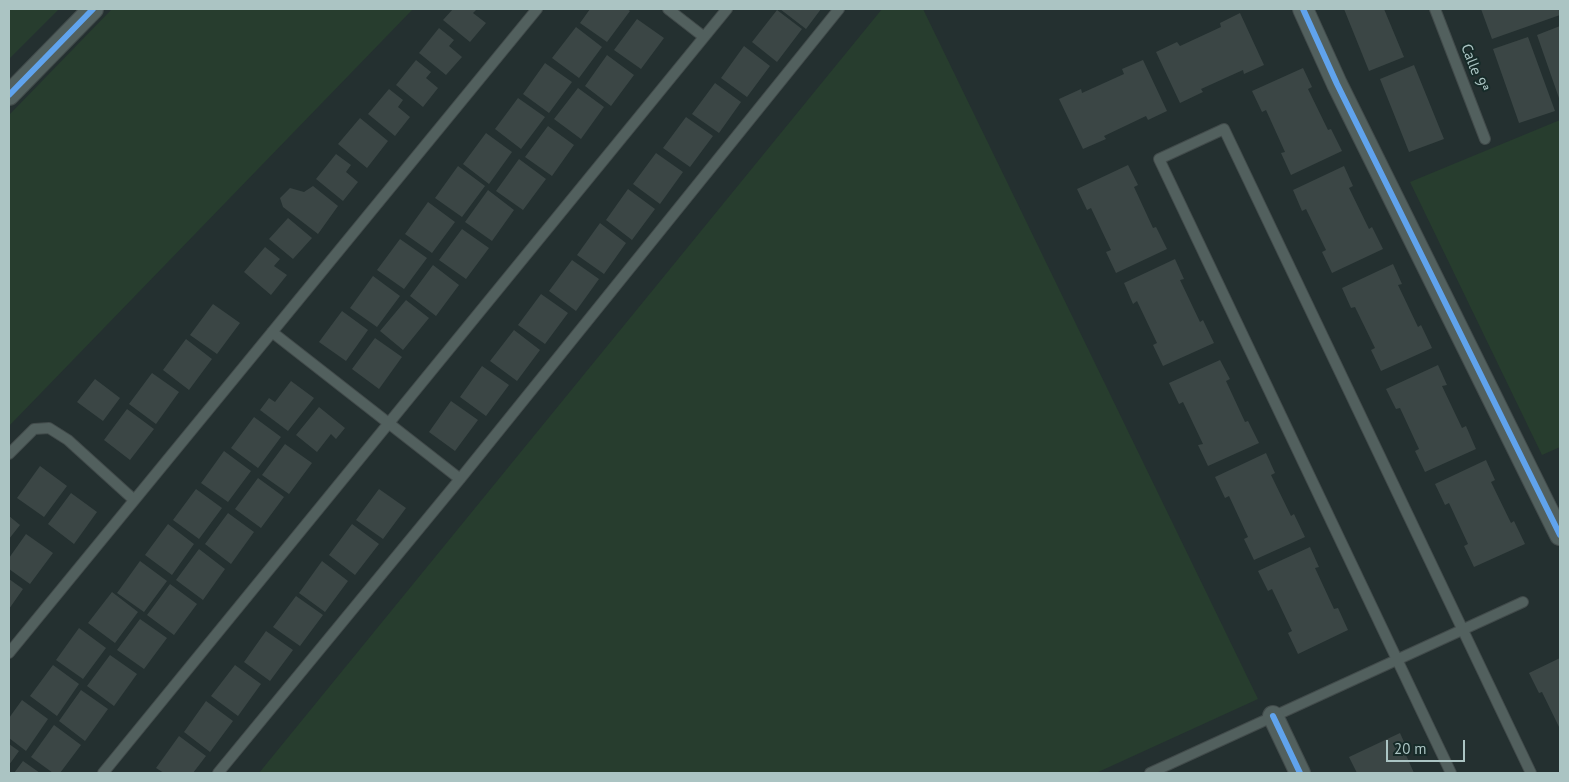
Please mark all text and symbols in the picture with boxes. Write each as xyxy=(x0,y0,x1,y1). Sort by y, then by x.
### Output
street label: Calle 9ª xyxy=(1457,41,1491,95)
scale bar xyxy=(1389,730,1468,762)
text: 20 m xyxy=(1394,739,1427,758)

